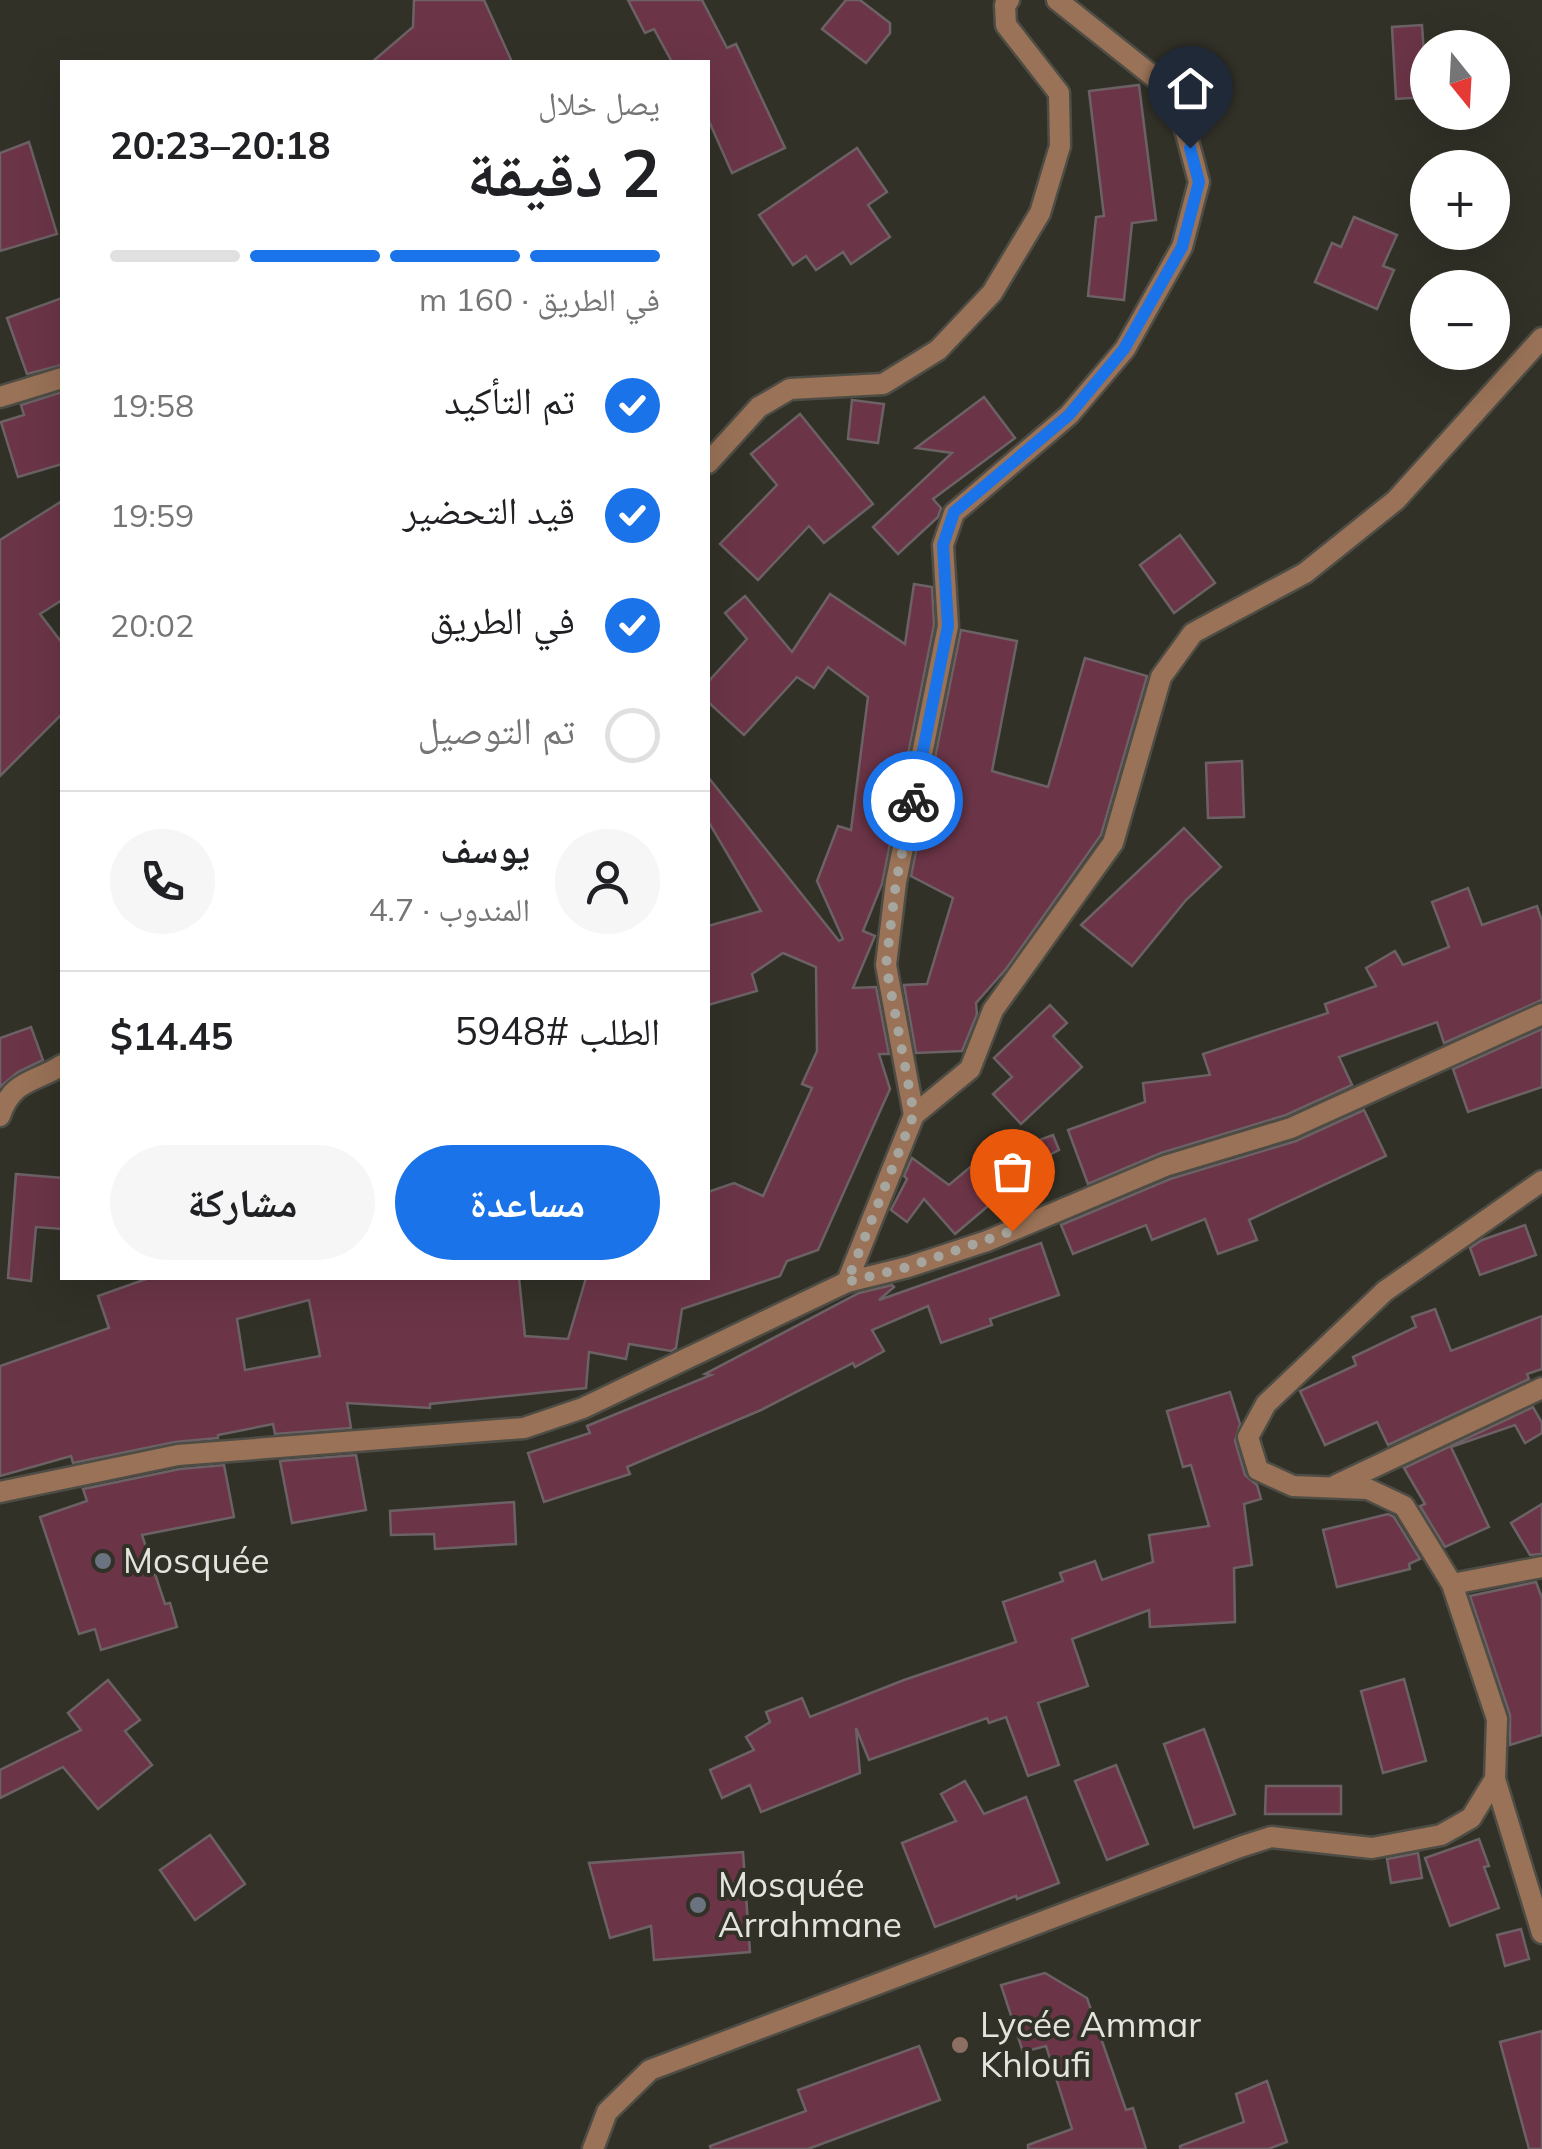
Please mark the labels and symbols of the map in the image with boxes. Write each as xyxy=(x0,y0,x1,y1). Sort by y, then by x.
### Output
north arrow xyxy=(1410,30,1510,130)
pin xyxy=(1148,46,1233,149)
courier xyxy=(863,751,963,851)
pin xyxy=(970,1129,1055,1232)
place label: Mosquée xyxy=(123,1538,270,1582)
marker: Mosquée xyxy=(92,1550,114,1572)
place label: Mosquée Arrahmane xyxy=(718,1862,902,1946)
marker: Mosquée Arrahmane xyxy=(687,1894,709,1916)
place label: Lycée Ammar Khloufi xyxy=(980,2002,1201,2086)
marker: Lycée Ammar Khloufi xyxy=(949,2034,971,2056)

